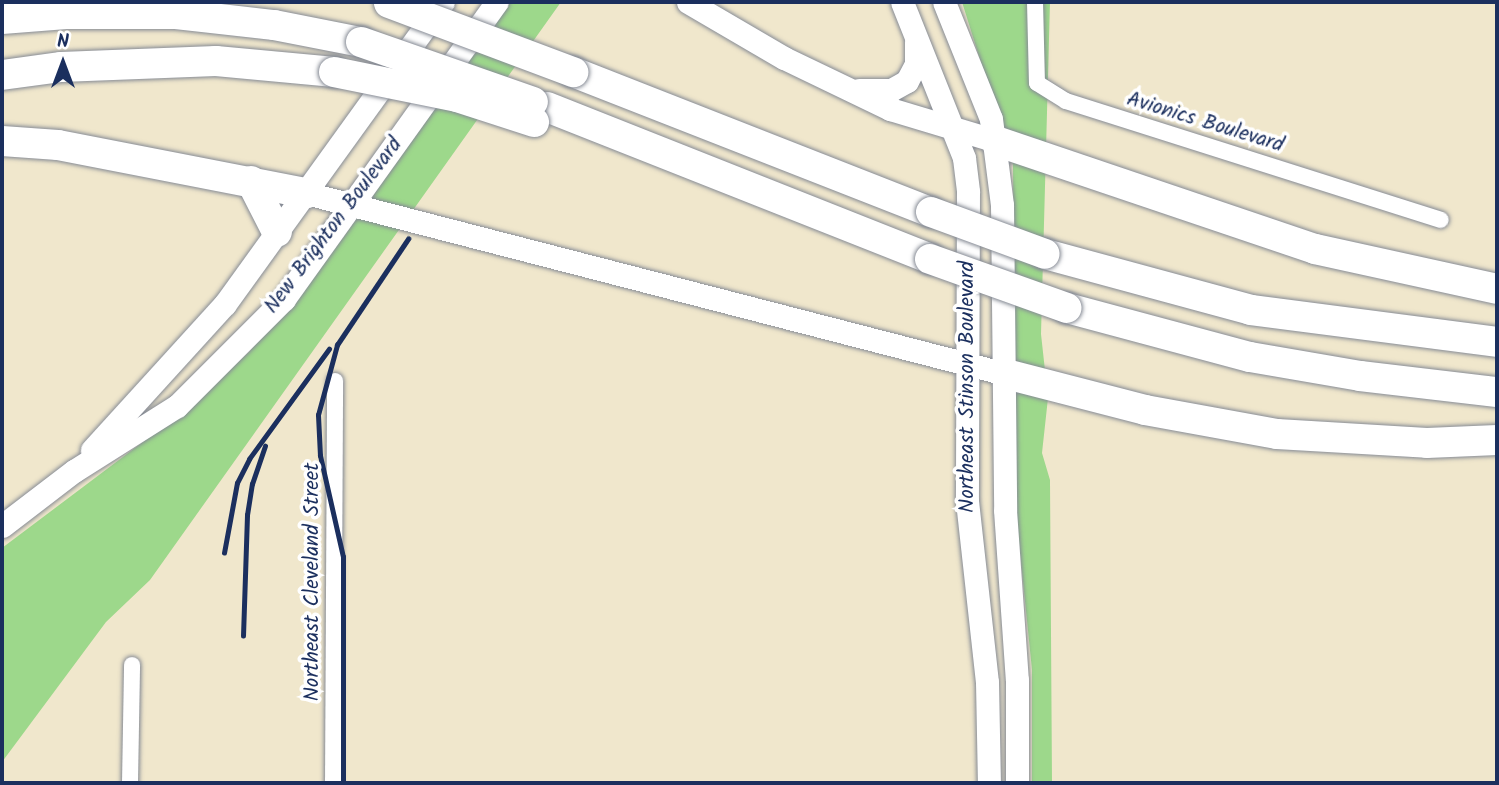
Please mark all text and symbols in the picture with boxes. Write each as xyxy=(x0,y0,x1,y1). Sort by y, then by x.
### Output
text: N xyxy=(57,27,69,57)
north arrow xyxy=(28,28,98,98)
street label: Avionics Boulevard xyxy=(1123,87,1287,159)
street label: New Brighton Boulevard xyxy=(260,133,408,319)
street label: Northeast Stinson Boulevard xyxy=(955,261,981,513)
street label: Northeast Cleveland Street xyxy=(300,463,326,701)

